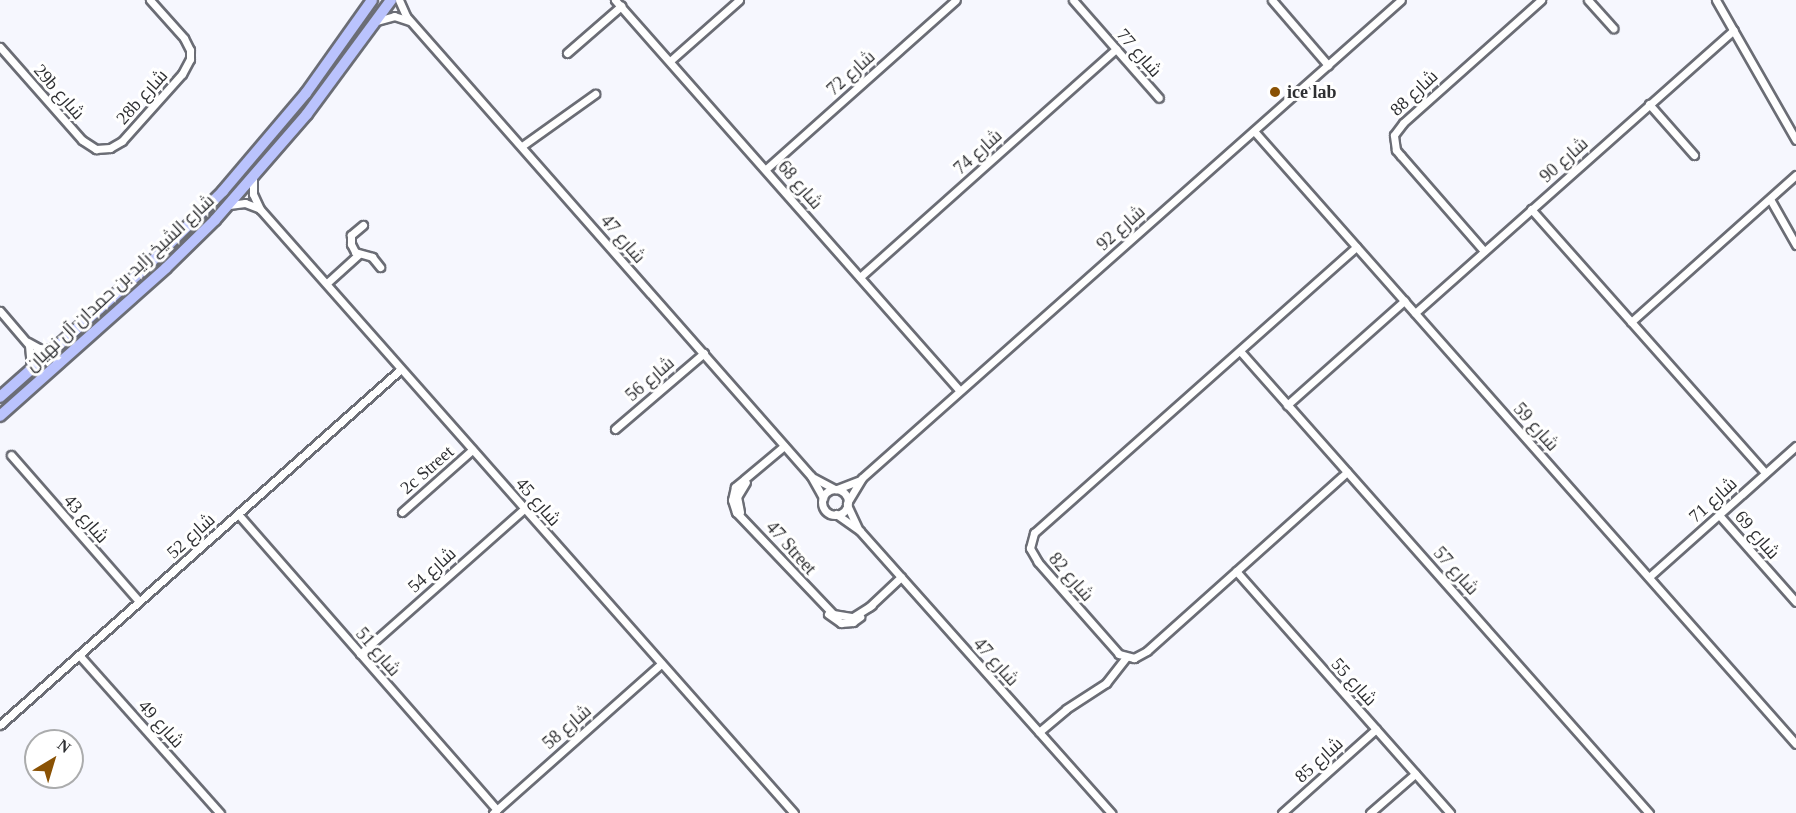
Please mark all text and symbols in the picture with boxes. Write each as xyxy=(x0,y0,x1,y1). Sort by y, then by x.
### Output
street label: شارع 77 xyxy=(1112,24,1166,82)
street label: شارع 72 xyxy=(822,46,880,100)
street label: 29b شارع xyxy=(29,60,89,124)
street label: 28b شارع xyxy=(112,65,172,129)
street label: شارع 88 xyxy=(1386,66,1442,120)
place label: ice lab xyxy=(1287,81,1336,103)
marker: ice lab xyxy=(1268,85,1282,99)
street label: شارع 74 xyxy=(949,125,1007,179)
street label: شارع 90 xyxy=(1535,133,1593,187)
street label: شارع 68 xyxy=(773,156,827,214)
street label: شارع الشيخ زايد بن حمدان آل نهيان xyxy=(21,190,219,376)
street label: شارع 92 xyxy=(1092,201,1150,255)
street label: شارع 47 xyxy=(596,210,650,268)
street label: شارع 56 xyxy=(621,352,679,406)
street label: شارع 59 xyxy=(1509,398,1563,456)
street label: 2c Street xyxy=(396,441,458,499)
street label: شارع 45 xyxy=(511,473,565,531)
street label: شارع 71 xyxy=(1684,473,1742,527)
street label: شارع 43 xyxy=(59,490,113,548)
street label: شارع 69 xyxy=(1730,506,1784,564)
street label: شارع 52 xyxy=(162,509,220,563)
street label: 47 Street xyxy=(761,517,821,579)
street label: شارع 57 xyxy=(1429,542,1483,600)
street label: شارع 54 xyxy=(403,543,461,597)
street label: شارع 82 xyxy=(1044,548,1098,606)
street label: شارع 51 xyxy=(351,623,405,681)
street label: شارع 47 xyxy=(969,633,1023,691)
street label: شارع 55 xyxy=(1327,653,1381,711)
street label: شارع 49 xyxy=(134,695,188,753)
street label: شارع 58 xyxy=(538,700,596,754)
north arrow xyxy=(24,729,84,789)
street label: شارع 85 xyxy=(1290,733,1348,787)
text: N xyxy=(54,736,74,756)

